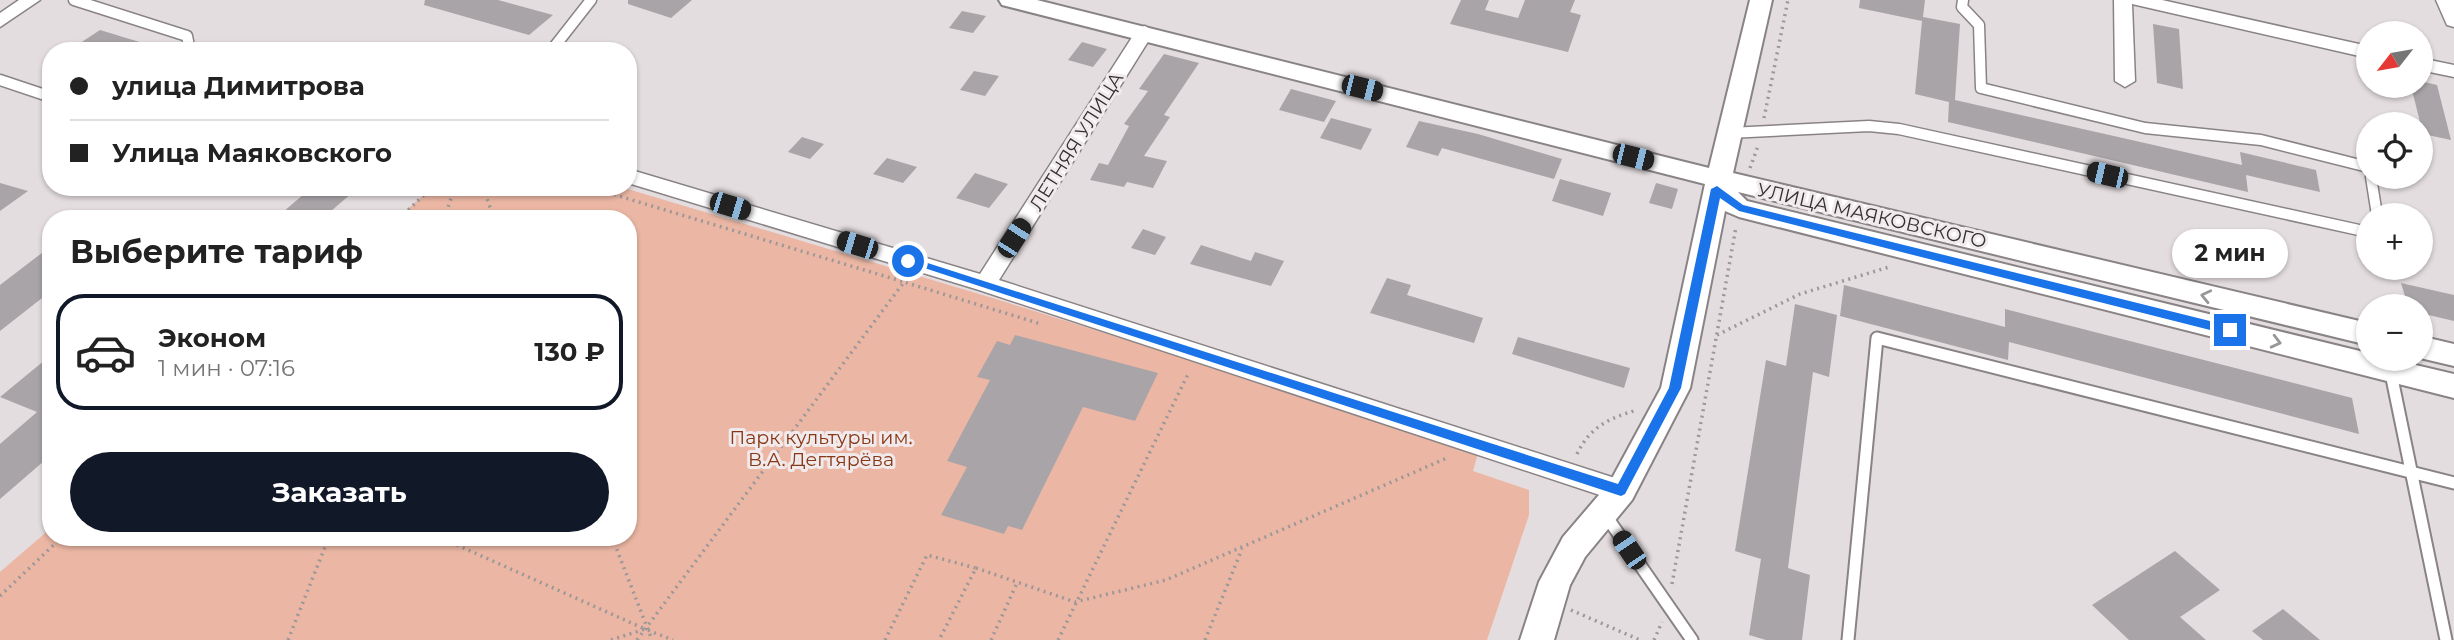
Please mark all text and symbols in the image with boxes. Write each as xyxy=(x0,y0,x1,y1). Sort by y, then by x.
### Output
north arrow xyxy=(2356,21,2432,98)
map controls xyxy=(2356,21,2433,371)
street label: ЛЕТНЯЯ УЛИЦА xyxy=(1024,68,1128,215)
text: улица Димитрова xyxy=(112,70,365,102)
car xyxy=(1340,73,1385,103)
button: locate xyxy=(2356,112,2433,189)
text: Улица Маяковского xyxy=(112,137,392,169)
car xyxy=(1611,142,1656,172)
car xyxy=(2085,160,2130,190)
street label: УЛИЦА МАЯКОВСКОГО xyxy=(1755,178,1989,253)
car xyxy=(707,190,754,222)
button: + xyxy=(2356,203,2433,280)
car xyxy=(994,215,1035,261)
car xyxy=(834,229,881,261)
callout: 2 мин xyxy=(2172,229,2288,278)
text: Выберите тариф xyxy=(70,232,363,271)
text: 2 мин xyxy=(2194,239,2266,267)
route start xyxy=(892,245,924,277)
one-way arrow xyxy=(2200,289,2212,304)
button: − xyxy=(2356,294,2433,371)
route end xyxy=(2214,314,2246,346)
icon: car xyxy=(74,321,137,384)
text: Эконом xyxy=(158,322,266,354)
one-way arrow xyxy=(2270,334,2282,348)
text: 130 ₽ xyxy=(534,336,605,368)
text: 1 мин · 07:16 xyxy=(158,354,295,382)
park label: Парк культуры им. В.А. Дегтярёва xyxy=(730,426,912,471)
button: Заказать xyxy=(70,452,609,532)
car xyxy=(1609,527,1650,573)

